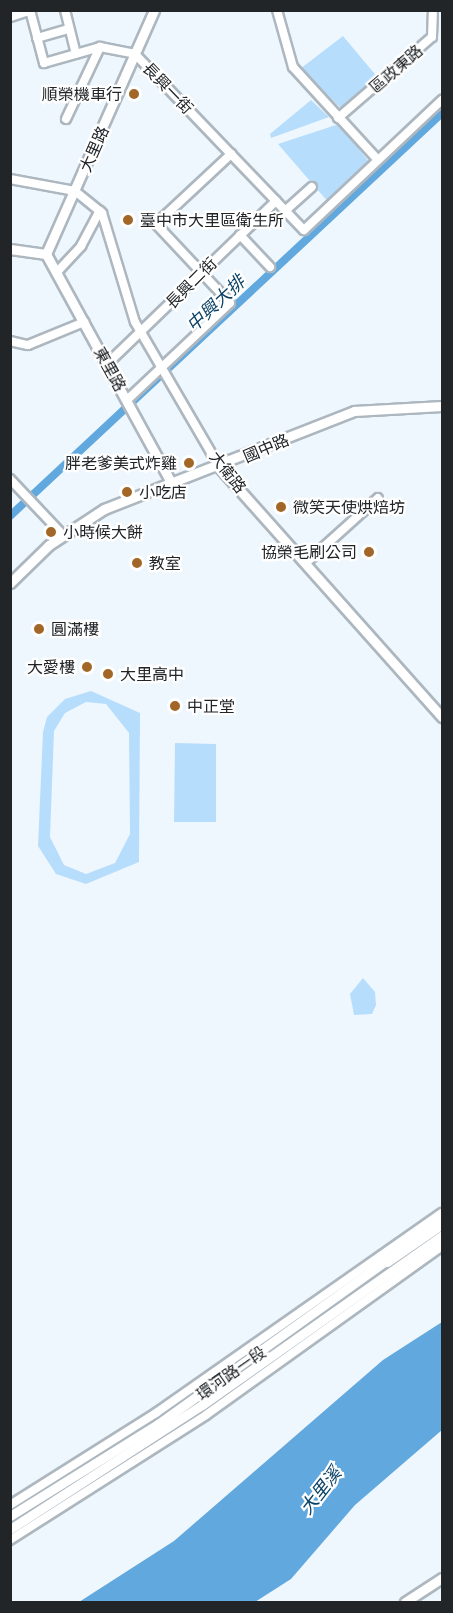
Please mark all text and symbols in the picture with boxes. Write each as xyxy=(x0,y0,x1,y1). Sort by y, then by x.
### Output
street label: 區政東路 xyxy=(366,41,426,97)
street label: 長興一街 xyxy=(139,58,197,118)
place label: 順榮機車行 xyxy=(42,84,122,104)
marker: 順榮機車行 xyxy=(127,87,141,101)
street label: 大里路 xyxy=(75,123,113,175)
place label: 臺中市大里區衛生所 xyxy=(140,210,284,230)
marker: 臺中市大里區衛生所 xyxy=(121,213,135,227)
street label: 長興二街 xyxy=(162,254,220,312)
water label: 中興大排 xyxy=(182,272,250,336)
street label: 東里路 xyxy=(90,343,130,395)
street label: 國中路 xyxy=(240,430,292,466)
street label: 大衛路 xyxy=(206,447,250,497)
place label: 胖老爹美式炸雞 xyxy=(65,453,177,473)
marker: 胖老爹美式炸雞 xyxy=(182,456,196,470)
place label: 小吃店 xyxy=(139,482,187,502)
marker: 小吃店 xyxy=(120,485,134,499)
place label: 微笑天使烘焙坊 xyxy=(293,497,405,517)
marker: 微笑天使烘焙坊 xyxy=(274,500,288,514)
place label: 小時候大餅 xyxy=(63,522,143,542)
marker: 小時候大餅 xyxy=(44,525,58,539)
place label: 協榮毛刷公司 xyxy=(261,542,357,562)
marker: 協榮毛刷公司 xyxy=(362,545,376,559)
place label: 教室 xyxy=(149,553,181,573)
marker: 教室 xyxy=(130,556,144,570)
place label: 圓滿樓 xyxy=(51,619,99,639)
marker: 圓滿樓 xyxy=(32,622,46,636)
place label: 大愛樓 xyxy=(27,657,75,677)
marker: 大愛樓 xyxy=(80,660,94,674)
place label: 大里高中 xyxy=(120,664,184,684)
marker: 大里高中 xyxy=(101,667,115,681)
place label: 中正堂 xyxy=(187,696,235,716)
marker: 中正堂 xyxy=(168,699,182,713)
street label: 環河路一段 xyxy=(193,1342,269,1404)
water label: 大里溪 xyxy=(296,1463,346,1519)

